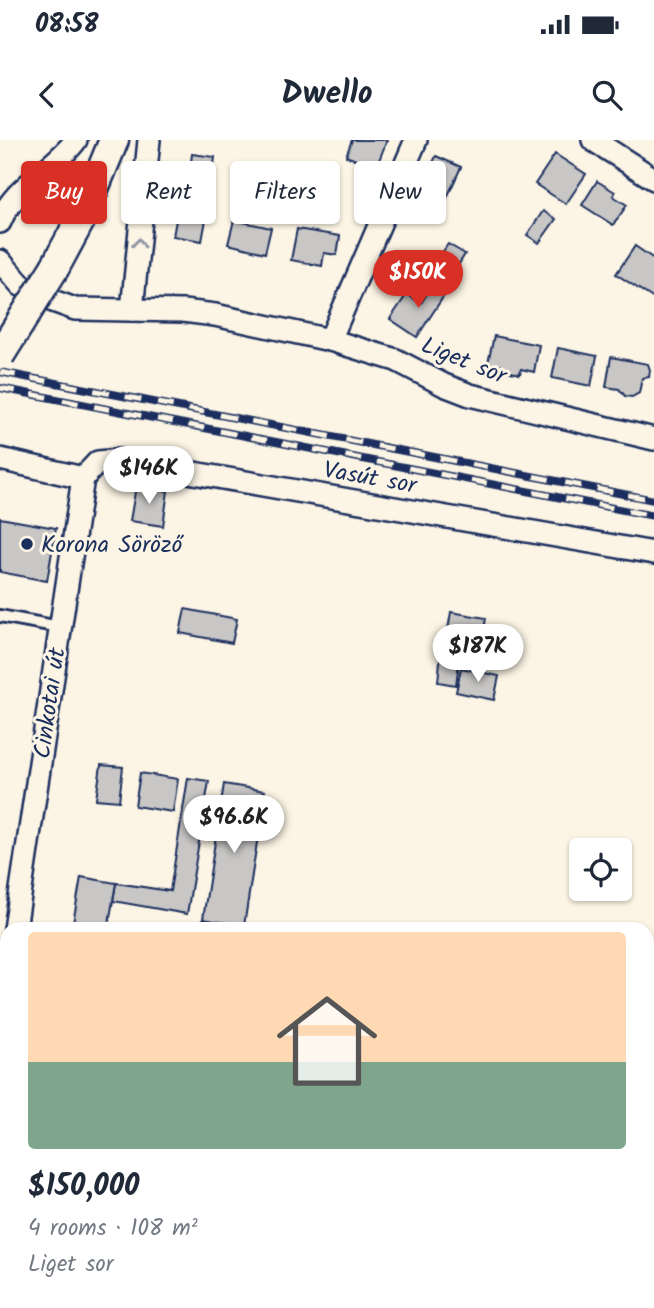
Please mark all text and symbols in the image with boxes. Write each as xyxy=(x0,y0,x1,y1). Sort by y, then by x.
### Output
text: 08:58 xyxy=(35,4,99,46)
text: Dwello xyxy=(281,69,373,120)
icon: back xyxy=(28,76,66,114)
icon: search xyxy=(588,76,626,114)
chip: Buy xyxy=(21,161,107,224)
chip: Rent xyxy=(121,161,216,224)
chip: Filters xyxy=(230,161,340,224)
chip: New xyxy=(354,161,446,224)
one-way arrow xyxy=(131,237,146,248)
pin: $150K xyxy=(369,250,467,310)
text: $150K xyxy=(389,255,447,291)
street label: Liget sor xyxy=(415,327,514,397)
pin: $146K xyxy=(100,446,198,506)
text: $146K xyxy=(119,451,179,487)
street label: Vasút sor xyxy=(320,451,421,506)
place label: Korona Söröző xyxy=(41,526,184,565)
marker: Korona Söröző xyxy=(19,536,35,552)
pin: $187K xyxy=(429,624,527,684)
text: $187K xyxy=(449,629,507,665)
street label: Cinkotai út xyxy=(23,644,78,761)
pin: $96.6K xyxy=(177,796,291,855)
text: $96.6K xyxy=(199,800,269,836)
map controls xyxy=(569,838,632,901)
button: locate xyxy=(569,838,632,901)
icon: home xyxy=(264,978,390,1104)
text: $150,000 xyxy=(28,1163,139,1211)
text: 4 rooms · 108 m² xyxy=(28,1211,198,1247)
text: Liget sor xyxy=(28,1247,113,1283)

